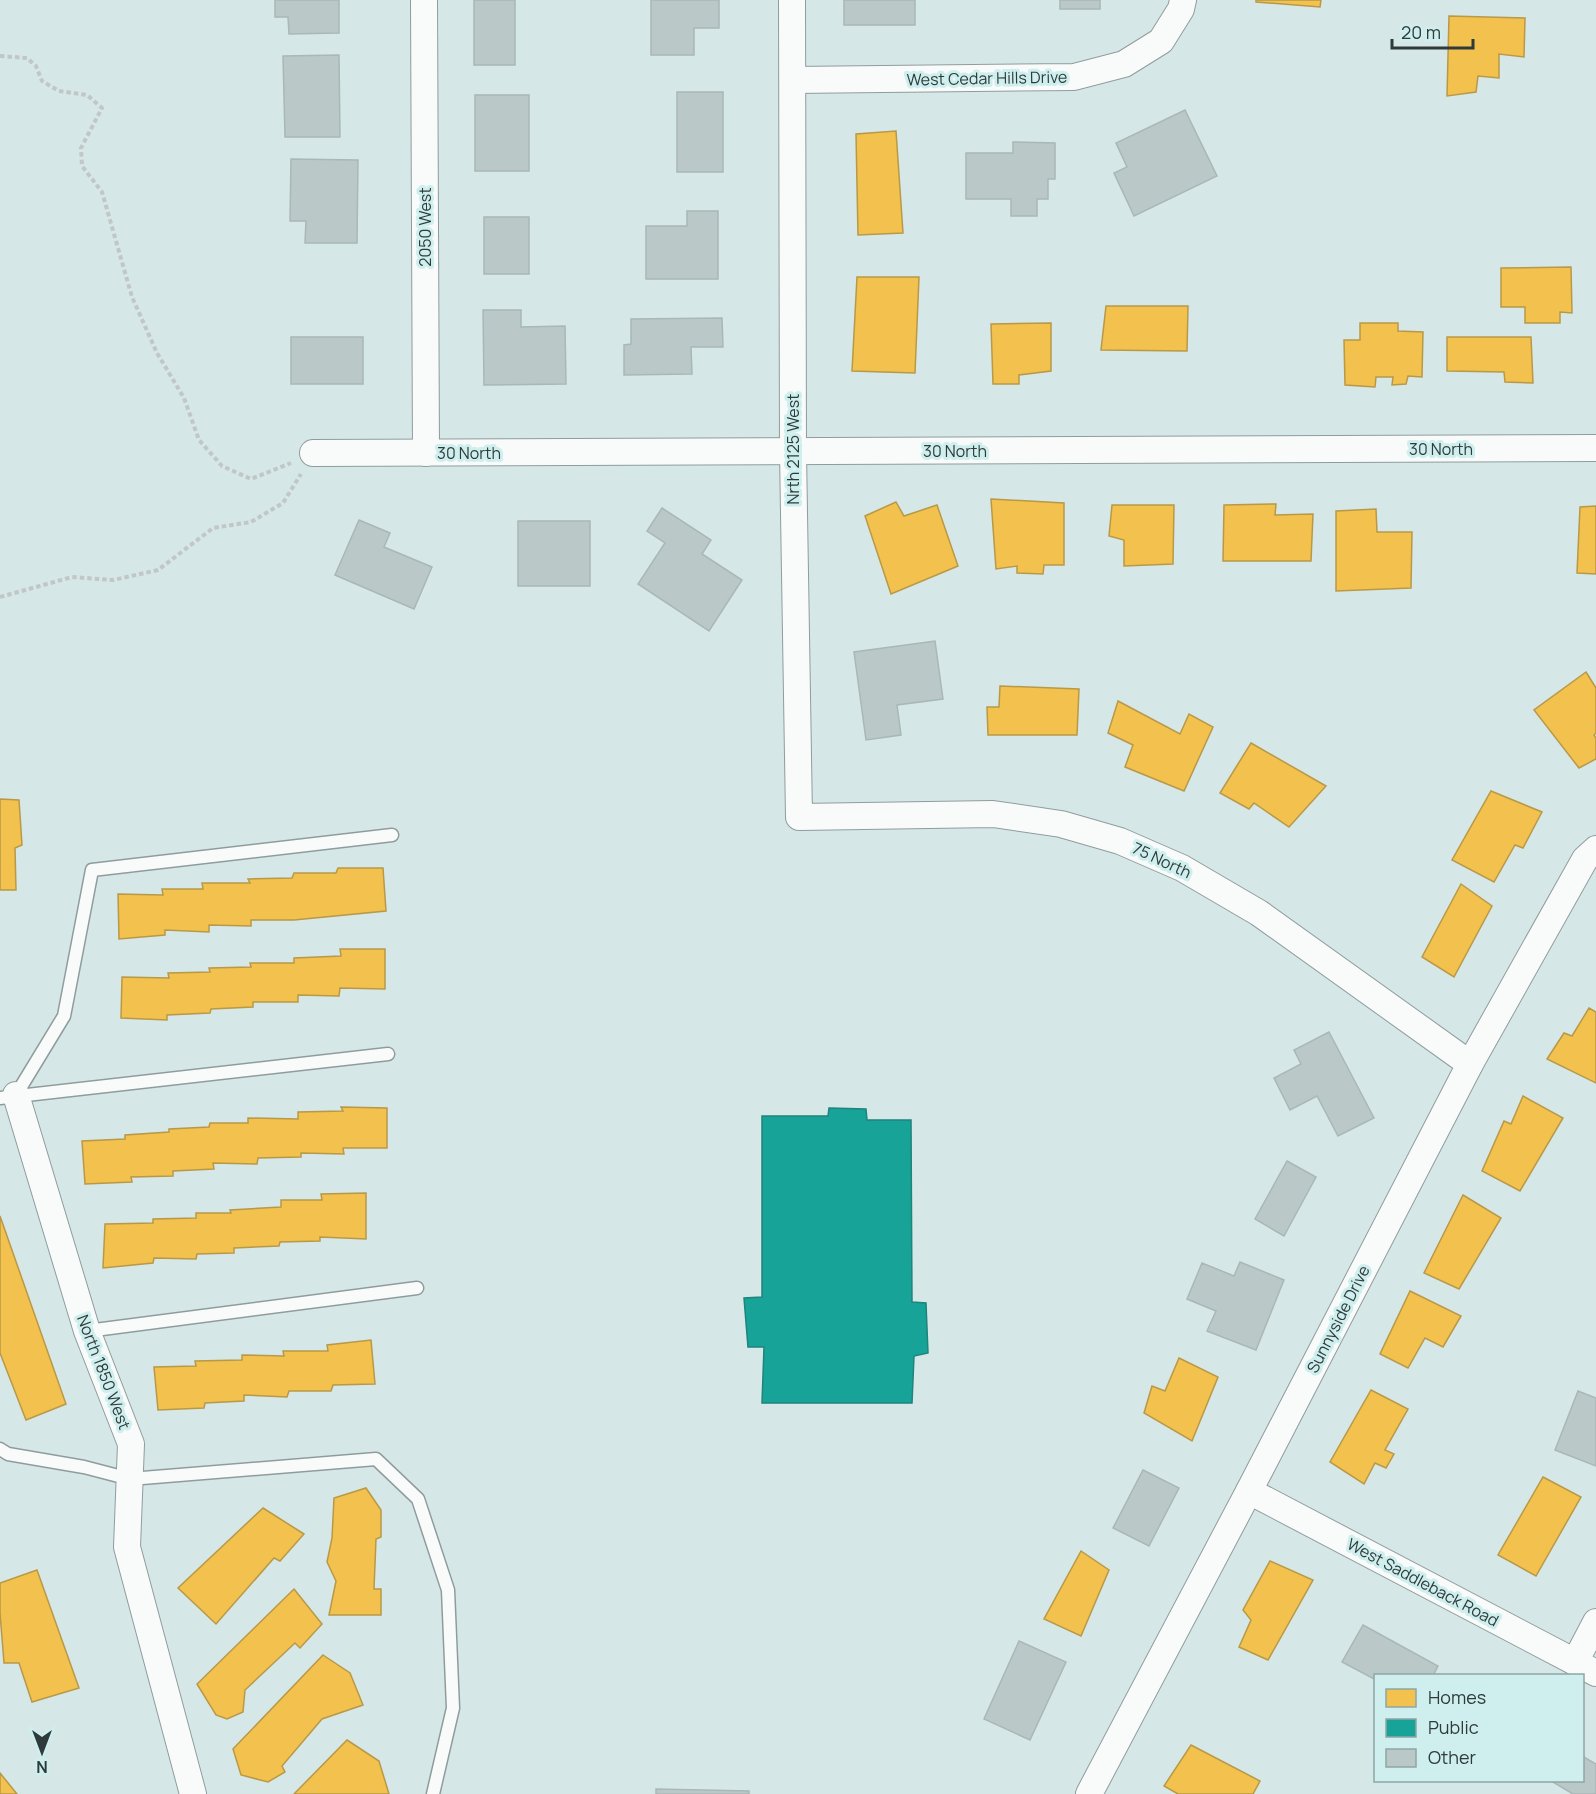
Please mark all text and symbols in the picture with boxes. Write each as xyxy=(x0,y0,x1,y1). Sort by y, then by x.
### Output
scale bar xyxy=(1392,12,1473,50)
text: 20 m xyxy=(1401,20,1441,44)
street label: West Cedar Hills Drive xyxy=(906,66,1068,90)
street label: 2050 West xyxy=(414,187,436,267)
street label: Nrth 2125 West xyxy=(782,394,804,504)
street label: 30 North xyxy=(1409,438,1473,460)
street label: 30 North xyxy=(923,440,987,462)
street label: 30 North xyxy=(437,442,501,464)
street label: 75 North xyxy=(1129,837,1195,883)
street label: Sunnyside Drive xyxy=(1301,1261,1375,1377)
street label: North 1850 West xyxy=(72,1311,136,1433)
street label: West Saddleback Road xyxy=(1343,1533,1503,1631)
legend xyxy=(1374,1674,1584,1782)
text: Homes xyxy=(1428,1685,1486,1709)
text: Public xyxy=(1428,1715,1479,1739)
north arrow xyxy=(12,1722,72,1782)
text: Other xyxy=(1428,1745,1476,1769)
text: N xyxy=(36,1756,48,1778)

